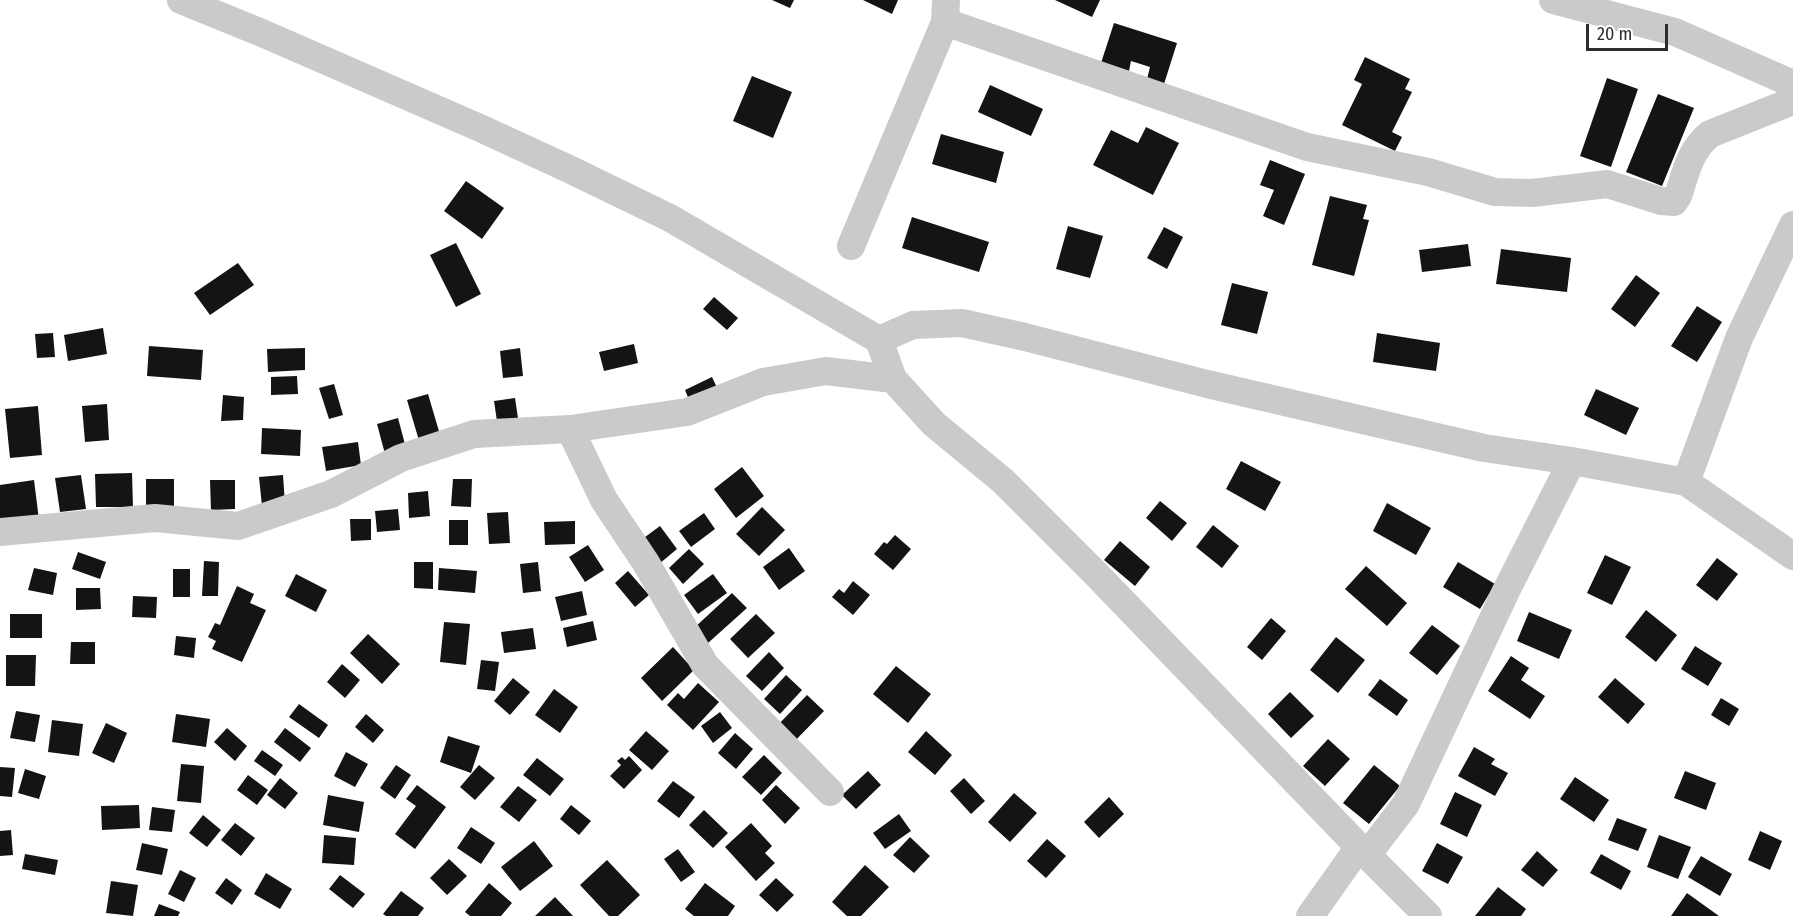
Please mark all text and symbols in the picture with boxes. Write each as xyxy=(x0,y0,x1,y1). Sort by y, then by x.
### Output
scale bar xyxy=(1589,12,1672,50)
text: 20 m xyxy=(1597,23,1632,45)

